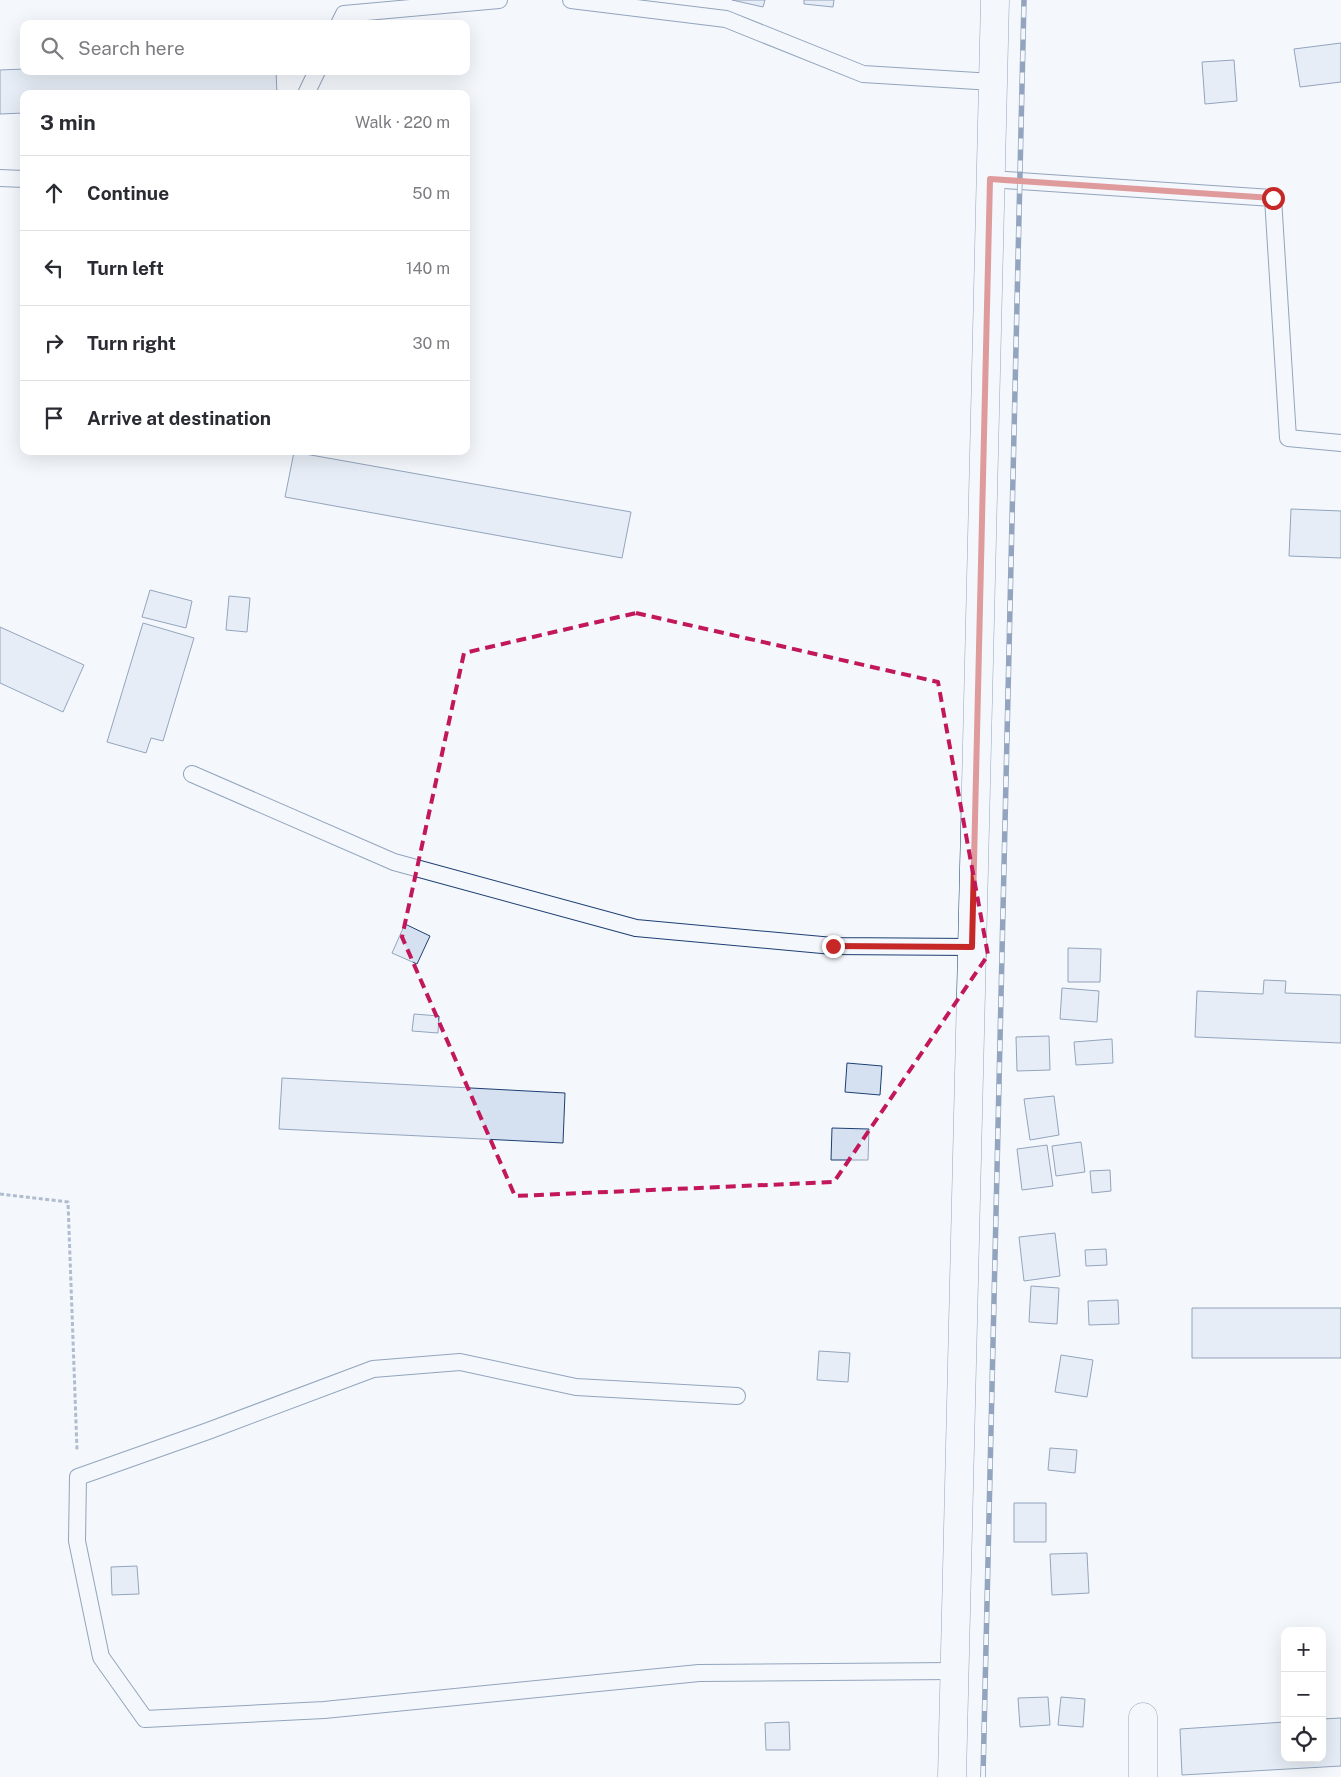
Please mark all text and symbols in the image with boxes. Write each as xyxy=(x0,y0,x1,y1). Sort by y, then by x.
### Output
search box xyxy=(20,20,470,75)
icon: search xyxy=(38,34,66,62)
text: Search here xyxy=(78,37,185,59)
text: 3 min xyxy=(40,110,96,135)
text: Walk · 220 m xyxy=(355,113,450,132)
icon: ahead xyxy=(40,179,68,207)
text: Continue xyxy=(87,182,169,204)
text: 50 m xyxy=(412,184,450,203)
route start xyxy=(1262,187,1285,210)
icon: left xyxy=(40,254,68,282)
text: Turn left xyxy=(87,257,164,279)
text: 140 m xyxy=(406,259,450,278)
icon: right xyxy=(40,329,68,357)
text: Turn right xyxy=(87,332,176,354)
text: 30 m xyxy=(413,334,450,353)
icon: arrive xyxy=(40,404,68,432)
text: Arrive at destination xyxy=(87,407,271,429)
route end xyxy=(822,935,845,958)
map controls xyxy=(1281,1627,1326,1762)
button: + xyxy=(1281,1627,1326,1672)
button: − xyxy=(1281,1672,1326,1717)
button: locate xyxy=(1281,1717,1326,1762)

